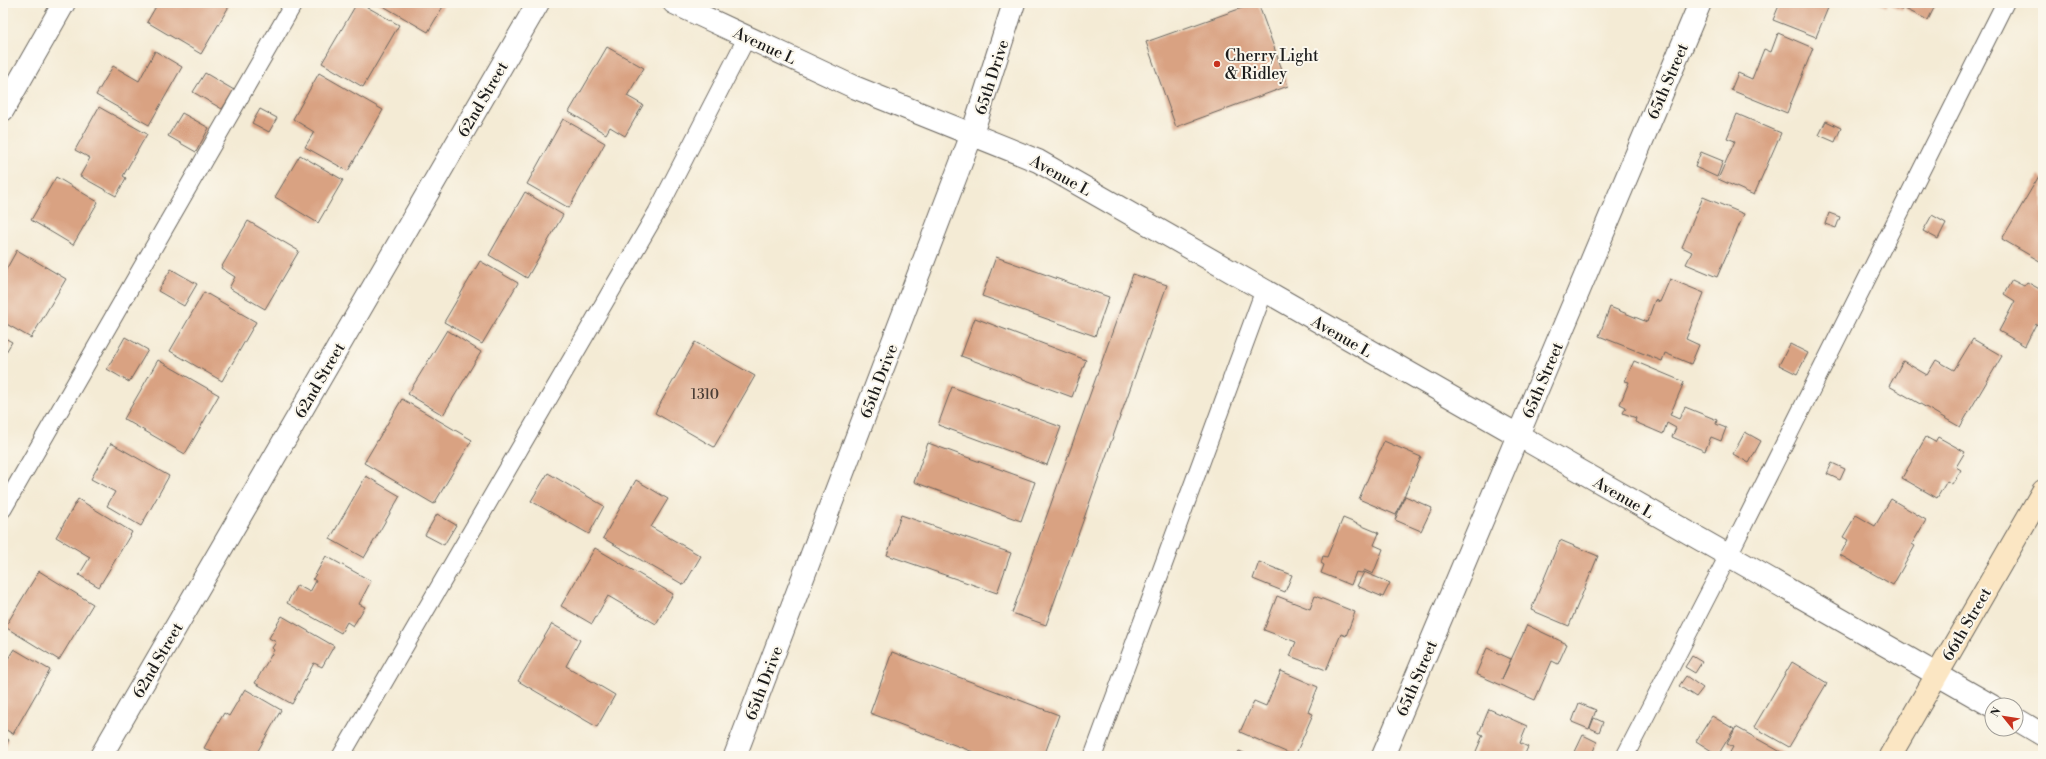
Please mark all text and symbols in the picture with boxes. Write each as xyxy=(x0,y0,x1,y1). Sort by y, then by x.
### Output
street label: Avenue L xyxy=(729,22,799,69)
street label: 65th Drive xyxy=(970,37,1014,117)
street label: 65th Street xyxy=(1643,40,1693,122)
place label: Cherry Light & Ridley xyxy=(1225,46,1319,84)
street label: 62nd Street xyxy=(453,58,513,141)
marker: Cherry Light & Ridley xyxy=(1212,59,1222,69)
street label: Avenue L xyxy=(1026,150,1095,201)
street label: Avenue L xyxy=(1307,311,1376,362)
street label: 62nd Street xyxy=(290,339,350,422)
street label: 65th Street xyxy=(1518,339,1568,421)
street label: 65th Drive xyxy=(856,341,902,421)
house number: 1310 xyxy=(691,386,719,404)
street label: Avenue L xyxy=(1589,472,1658,523)
street label: 66th Street xyxy=(1938,584,1996,665)
street label: 62nd Street xyxy=(128,619,188,702)
street label: 65th Street xyxy=(1392,637,1442,719)
street label: 65th Drive xyxy=(741,643,787,723)
north arrow xyxy=(1984,697,2024,737)
text: N xyxy=(1988,705,2005,720)

